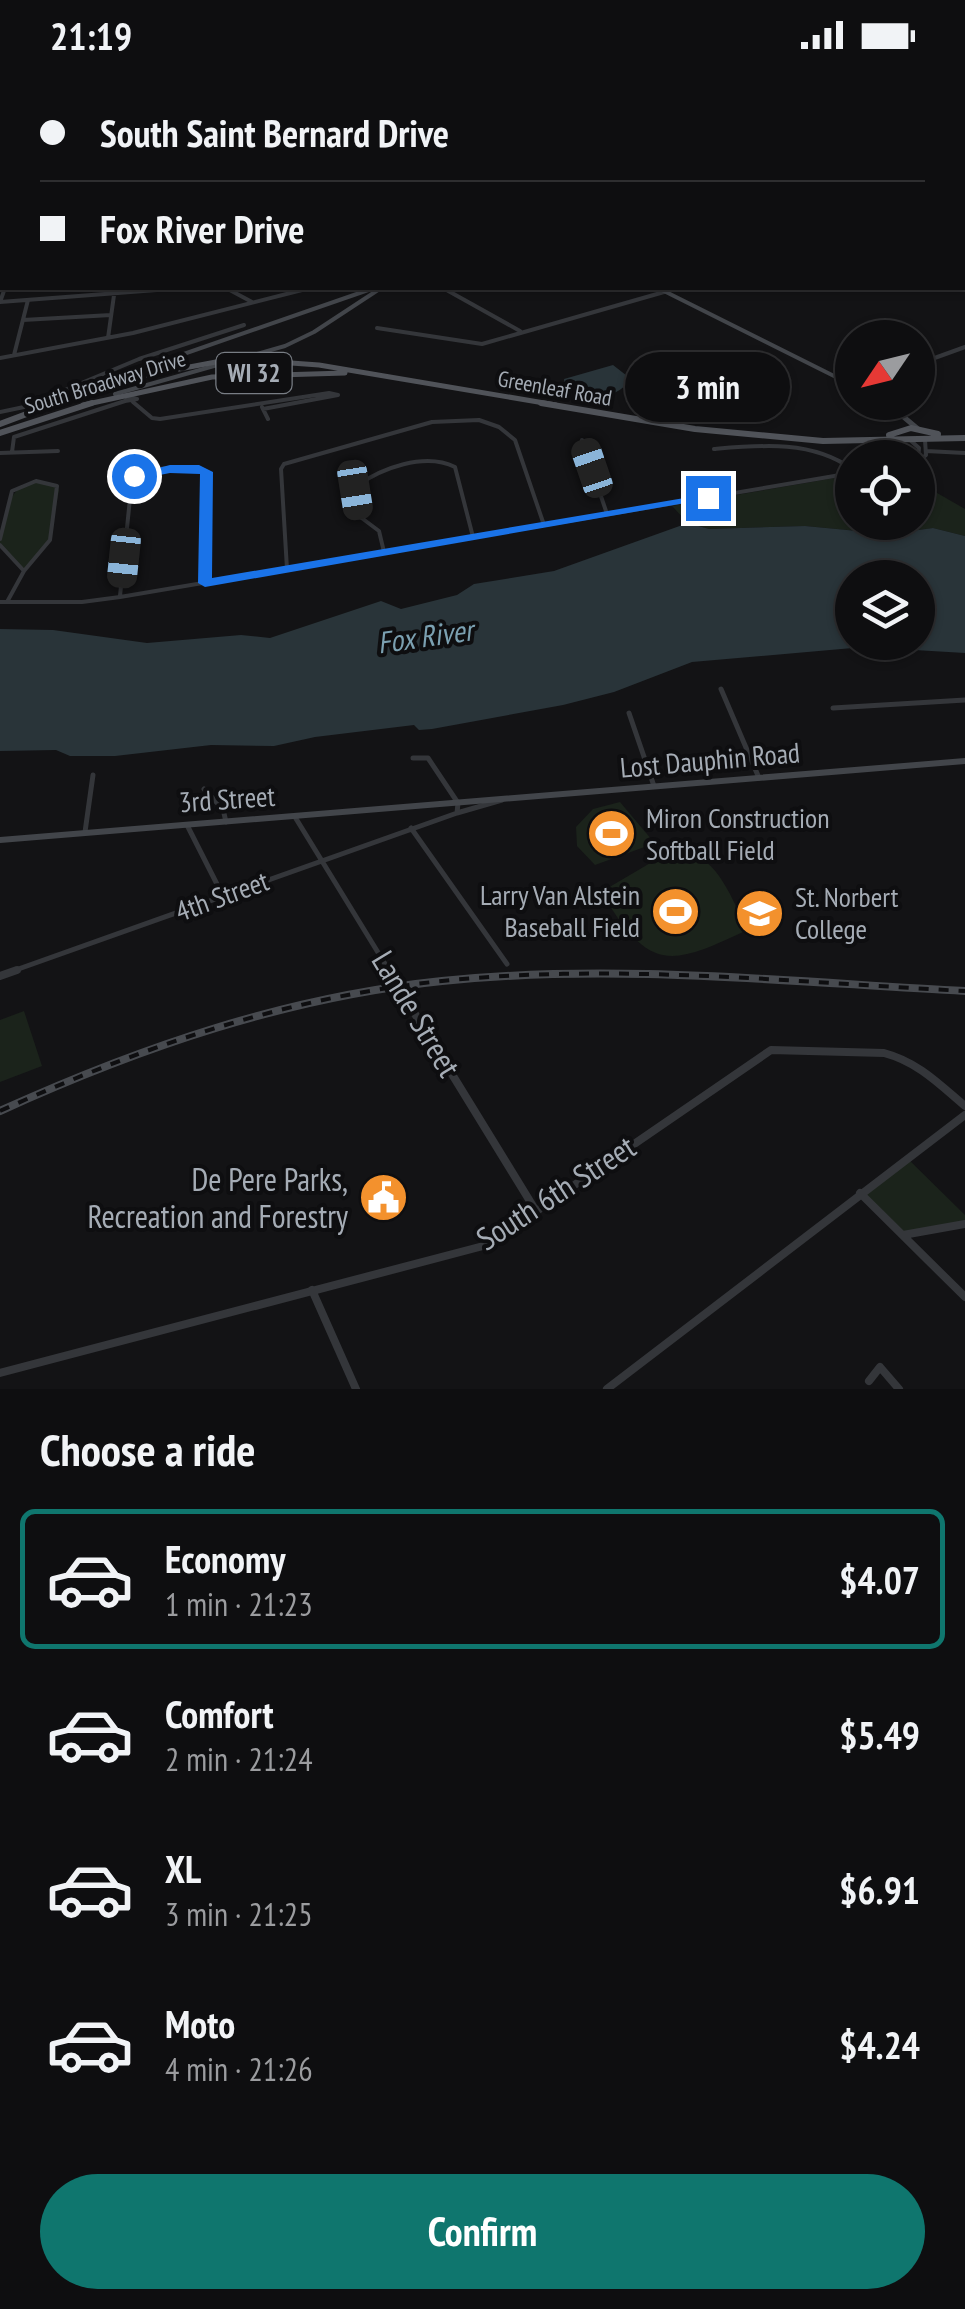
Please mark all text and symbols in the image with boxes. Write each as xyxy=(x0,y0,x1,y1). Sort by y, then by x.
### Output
text: 21:19 xyxy=(50,11,132,60)
text: South Saint Bernard Drive xyxy=(100,108,449,157)
text: Fox River Drive xyxy=(100,204,305,253)
north arrow xyxy=(835,320,935,420)
map controls xyxy=(835,320,935,660)
street label: South Broadway Drive xyxy=(21,344,189,420)
road number: WI 32 xyxy=(216,353,292,393)
callout: 3 min xyxy=(626,353,790,423)
street label: Greenleaf Road xyxy=(496,364,614,412)
text: 3 min xyxy=(675,366,740,408)
car xyxy=(568,435,616,501)
button: locate xyxy=(835,440,935,540)
route start xyxy=(112,454,157,499)
car xyxy=(335,458,375,522)
route end xyxy=(686,476,731,521)
car xyxy=(106,527,142,589)
button: layers xyxy=(835,560,935,660)
water label: Fox River xyxy=(375,609,479,662)
street label: Lost Dauphin Road xyxy=(619,733,801,786)
street label: 3rd Street xyxy=(178,777,277,820)
place label: Miron Construction Softball Field xyxy=(646,799,829,868)
sports icon: Miron Construction Softball Field xyxy=(585,808,637,860)
street label: 4th Street xyxy=(170,862,274,929)
place label: Larry Van Alstein Baseball Field xyxy=(480,876,640,945)
place label: St. Norbert College xyxy=(795,878,899,947)
sports icon: Larry Van Alstein Baseball Field xyxy=(649,885,701,937)
school or university icon: St. Norbert College xyxy=(734,887,786,939)
street label: Lande Street xyxy=(363,943,471,1084)
street label: South 6th Street xyxy=(468,1125,643,1259)
place label: De Pere Parks, Recreation and Forestry xyxy=(87,1158,348,1237)
public building icon: De Pere Parks, Recreation and Forestry xyxy=(357,1172,409,1224)
text: Choose a ride xyxy=(40,1420,255,1478)
icon: car xyxy=(45,1534,135,1624)
text: Economy xyxy=(165,1534,285,1583)
text: $4.07 xyxy=(839,1555,920,1604)
text: 1 min · 21:23 xyxy=(165,1583,313,1625)
icon: car xyxy=(45,1689,135,1779)
text: Comfort xyxy=(165,1689,274,1738)
text: $5.49 xyxy=(839,1710,920,1759)
text: 2 min · 21:24 xyxy=(165,1738,313,1780)
icon: car xyxy=(45,1844,135,1934)
text: XL xyxy=(165,1844,201,1893)
text: $6.91 xyxy=(839,1865,920,1914)
text: 3 min · 21:25 xyxy=(165,1893,313,1935)
icon: car xyxy=(45,1999,135,2089)
text: Moto xyxy=(165,1999,235,2048)
text: $4.24 xyxy=(839,2020,920,2069)
text: 4 min · 21:26 xyxy=(165,2048,313,2090)
button: Confirm xyxy=(40,2174,925,2289)

